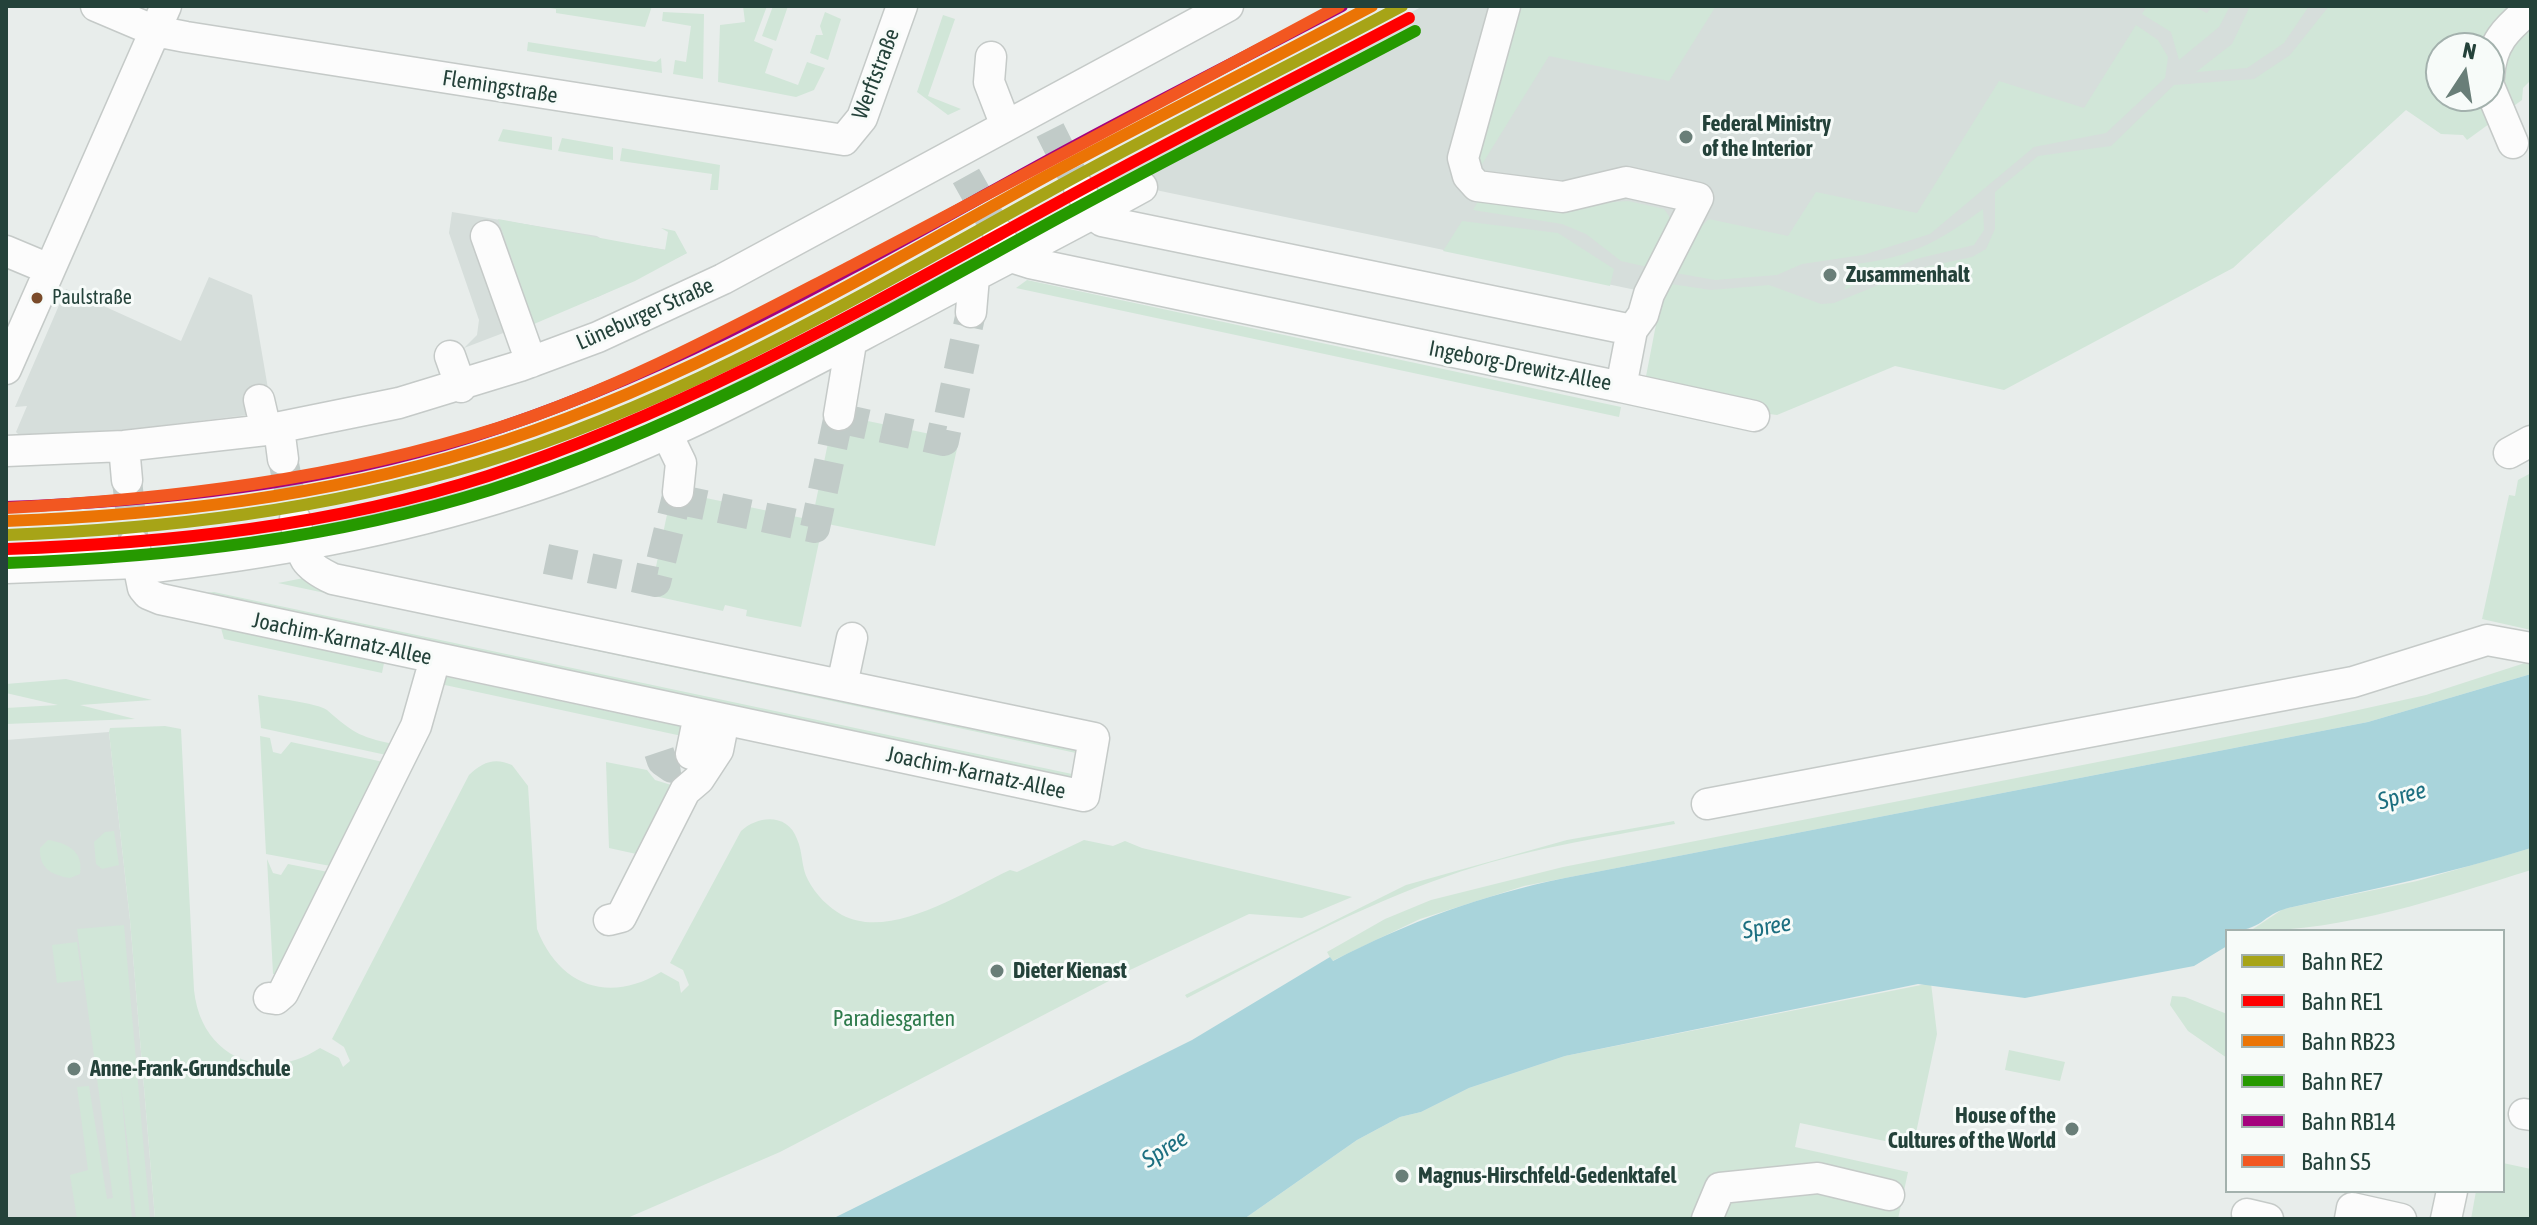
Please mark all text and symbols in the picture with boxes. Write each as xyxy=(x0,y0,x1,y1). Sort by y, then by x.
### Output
street label: Werftstraße xyxy=(847,25,905,123)
north arrow xyxy=(2425,32,2505,112)
text: N xyxy=(2461,36,2479,65)
street label: Flemingstraße xyxy=(441,65,559,109)
place label: Federal Ministry of the Interior xyxy=(1702,111,1831,162)
marker: Federal Ministry of the Interior xyxy=(1677,128,1695,146)
place label: Zusammenhalt xyxy=(1846,262,1970,288)
marker: Zusammenhalt xyxy=(1821,266,1839,284)
street label: Lüneburger Straße xyxy=(572,272,718,356)
place label: Paulstraße xyxy=(52,286,132,310)
marker: Paulstraße xyxy=(29,290,45,306)
street label: Ingeborg-Drewitz-Allee xyxy=(1426,335,1614,397)
street label: Joachim-Karnatz-Allee xyxy=(250,607,434,671)
street label: Joachim-Karnatz-Allee xyxy=(884,741,1068,805)
water label: Spree xyxy=(2375,776,2429,816)
water label: Spree xyxy=(1740,909,1794,945)
legend xyxy=(2225,929,2505,1193)
text: Bahn RE2 xyxy=(2301,948,2384,975)
place label: Dieter Kienast xyxy=(1013,958,1127,984)
marker: Dieter Kienast xyxy=(988,962,1006,980)
text: Bahn RE1 xyxy=(2301,988,2384,1015)
park label: Paradiesgarten xyxy=(833,1006,955,1032)
text: Bahn RB23 xyxy=(2301,1028,2396,1055)
place label: Anne-Frank-Grundschule xyxy=(90,1056,291,1082)
marker: Anne-Frank-Grundschule xyxy=(65,1060,83,1078)
text: Bahn RE7 xyxy=(2301,1068,2384,1095)
place label: House of the Cultures of the World xyxy=(1888,1103,2056,1154)
text: Bahn RB14 xyxy=(2301,1108,2396,1135)
marker: House of the Cultures of the World xyxy=(2063,1120,2081,1138)
water label: Spree xyxy=(1137,1124,1193,1174)
text: Bahn S5 xyxy=(2301,1148,2371,1175)
place label: Magnus-Hirschfeld-Gedenktafel xyxy=(1418,1163,1676,1189)
marker: Magnus-Hirschfeld-Gedenktafel xyxy=(1393,1167,1411,1185)

